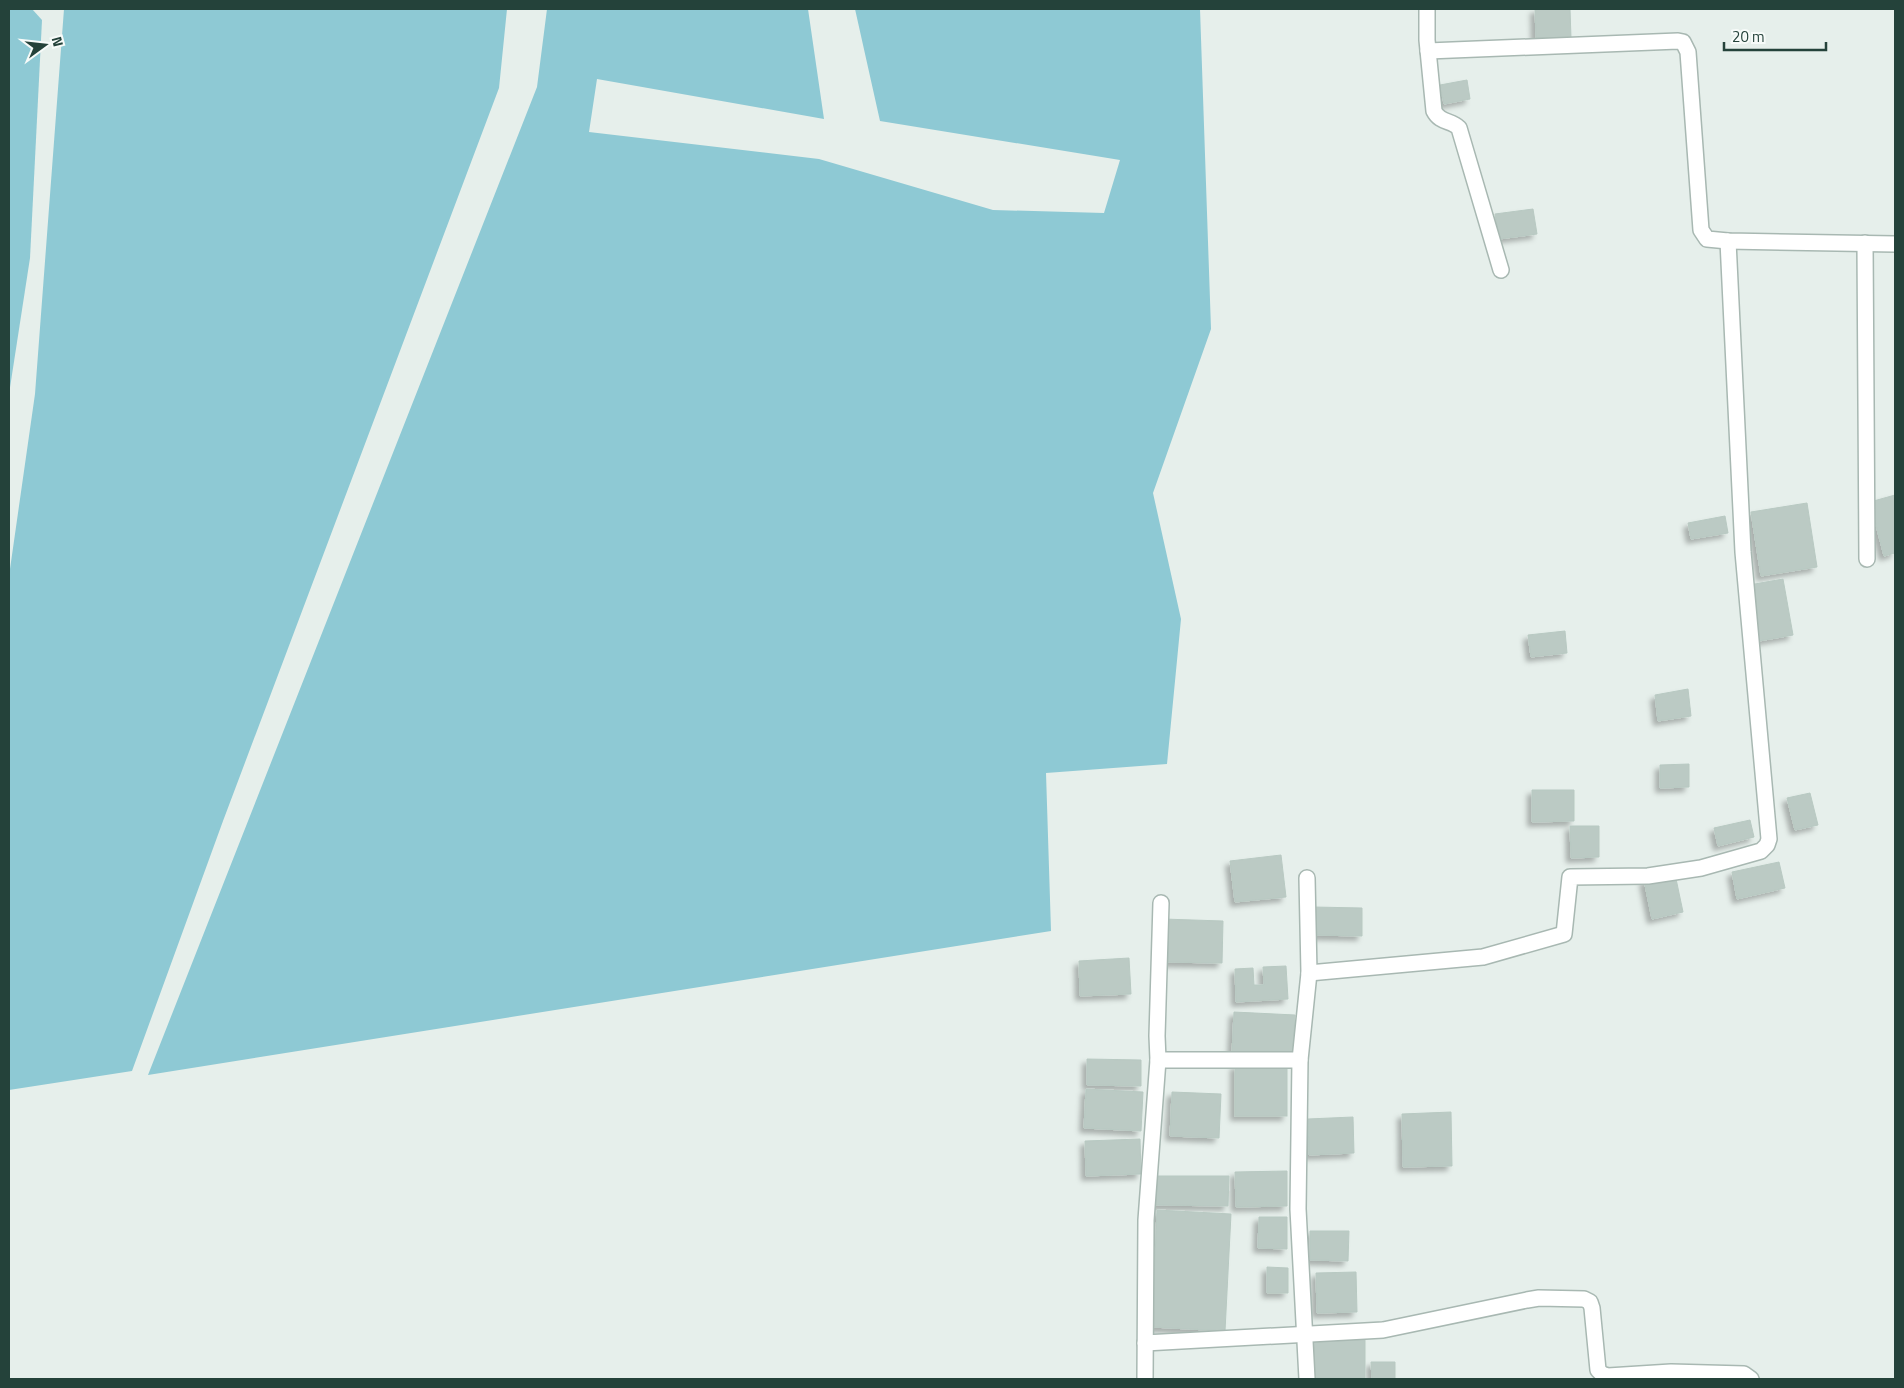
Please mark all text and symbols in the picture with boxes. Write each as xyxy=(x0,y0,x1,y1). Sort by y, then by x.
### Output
north arrow xyxy=(20,20,70,70)
scale bar xyxy=(1724,20,1826,52)
text: 20 m xyxy=(1732,25,1765,48)
text: N xyxy=(47,34,69,49)

